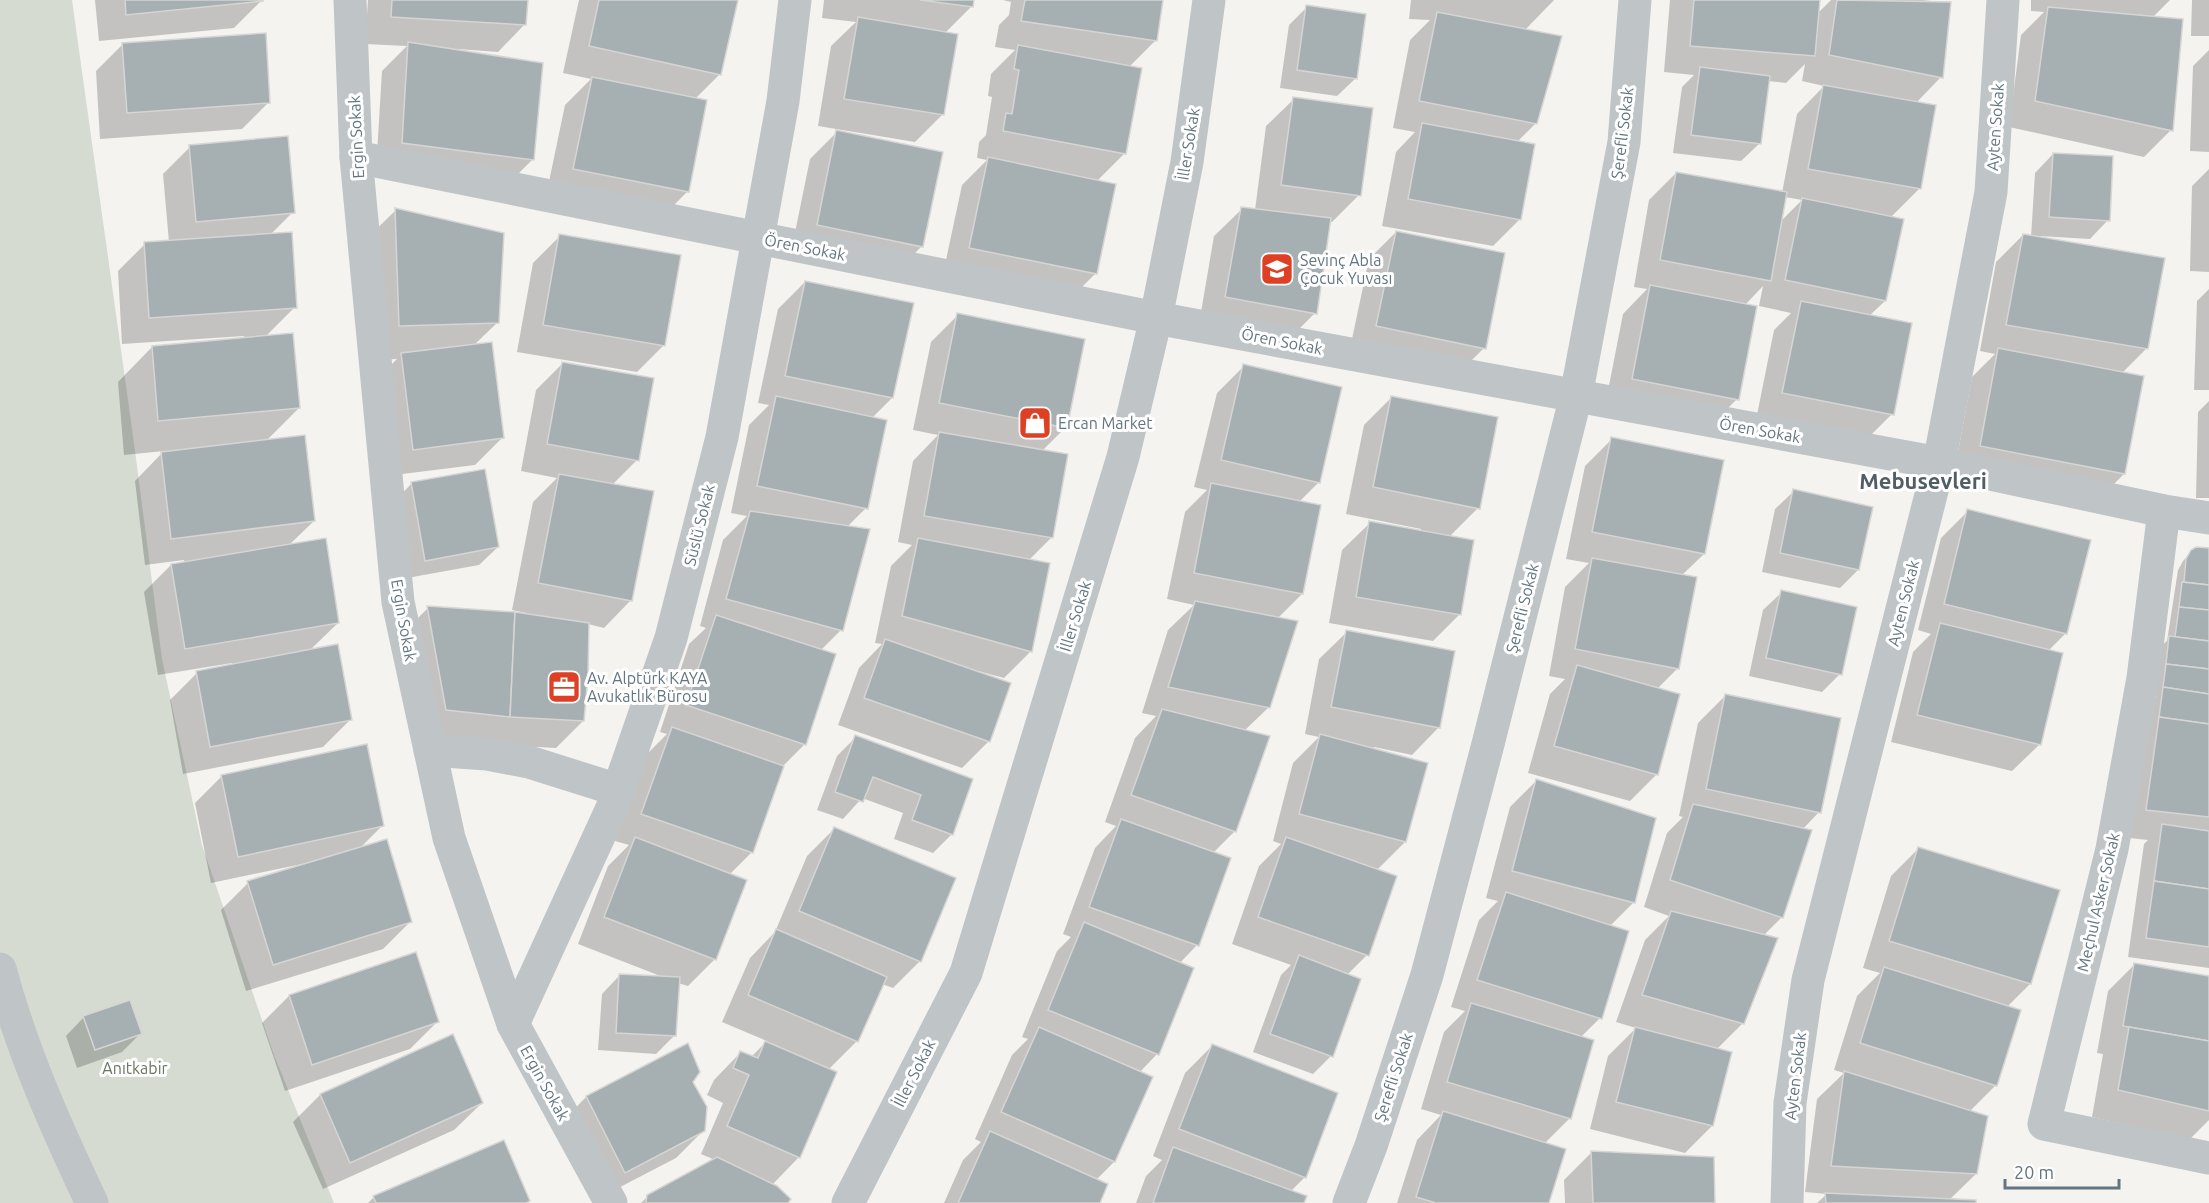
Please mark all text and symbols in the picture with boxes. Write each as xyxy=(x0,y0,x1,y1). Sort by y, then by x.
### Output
street label: Ayten Sokak xyxy=(1983,82,2007,172)
street label: Şerefli Sokak xyxy=(1607,86,1637,180)
street label: Ergin Sokak xyxy=(345,95,367,179)
street label: İller Sokak xyxy=(1173,106,1203,182)
street label: Ören Sokak xyxy=(763,230,847,264)
school or university icon: Sevinç Abla Çocuk Yuvası xyxy=(1259,251,1295,287)
place label: Sevinç Abla Çocuk Yuvası xyxy=(1300,251,1392,287)
street label: Ören Sokak xyxy=(1240,324,1324,358)
shop icon: Ercan Market xyxy=(1017,405,1053,441)
place label: Ercan Market xyxy=(1058,414,1153,432)
street label: Ören Sokak xyxy=(1718,414,1802,446)
district label: Mebusevleri xyxy=(1859,468,1987,493)
street label: Süslü Sokak xyxy=(680,482,718,568)
street label: Ayten Sokak xyxy=(1884,558,1922,648)
street label: Şerefli Sokak xyxy=(1502,561,1542,655)
street label: Ergin Sokak xyxy=(388,578,420,662)
street label: İller Sokak xyxy=(1056,578,1094,654)
office icon: Av. Alptürk KAYA Avukatlık Bürosu xyxy=(546,669,582,705)
place label: Av. Alptürk KAYA Avukatlık Bürosu xyxy=(587,669,708,705)
street label: Meçhul Asker Sokak xyxy=(2073,831,2123,973)
street label: Şerefli Sokak xyxy=(1370,1030,1416,1124)
street label: Ayten Sokak xyxy=(1781,1031,1809,1121)
street label: İller Sokak xyxy=(889,1036,939,1110)
street label: Ergin Sokak xyxy=(517,1042,573,1124)
park label: Anıtkabir xyxy=(102,1059,168,1077)
scale bar xyxy=(2005,1152,2119,1190)
text: 20 m xyxy=(2014,1162,2054,1182)

